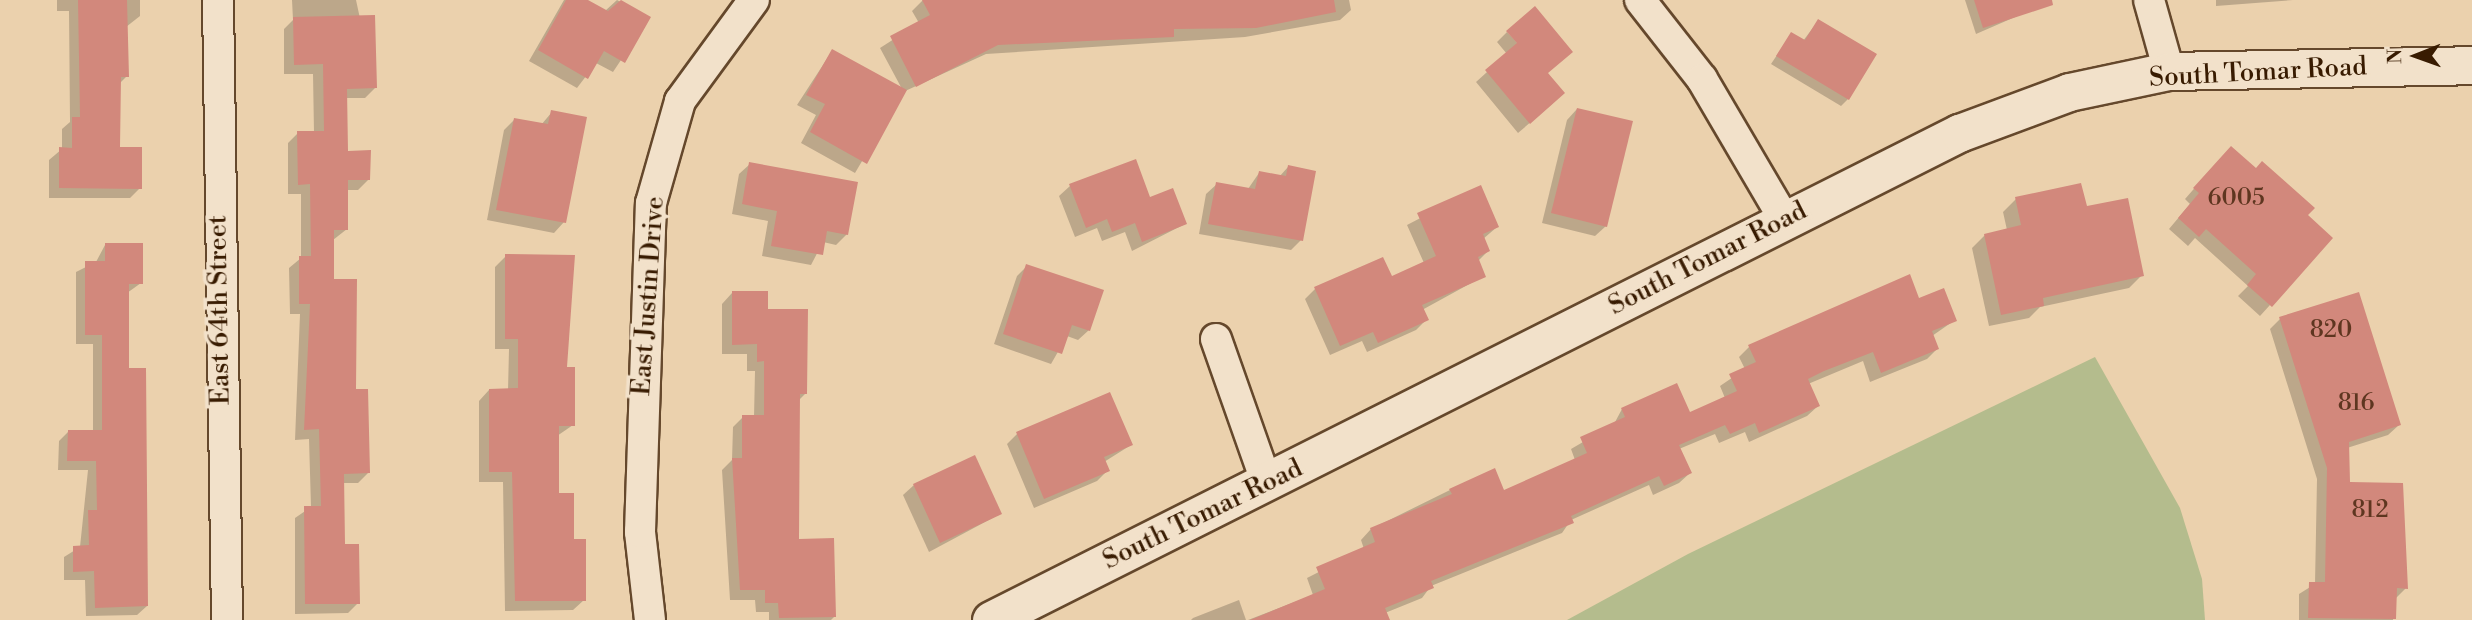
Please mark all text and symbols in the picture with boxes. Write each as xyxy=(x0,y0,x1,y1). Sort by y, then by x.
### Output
north arrow xyxy=(2381,21,2451,91)
text: N xyxy=(2383,49,2407,64)
street label: South Tomar Road xyxy=(2148,52,2368,94)
house number: 6005 xyxy=(2207,184,2265,212)
street label: East Justin Drive xyxy=(626,195,672,397)
street label: South Tomar Road xyxy=(1604,196,1812,322)
street label: East 64th Street xyxy=(203,215,237,405)
house number: 820 xyxy=(2310,316,2352,344)
house number: 816 xyxy=(2338,389,2374,417)
street label: South Tomar Road xyxy=(1098,453,1308,577)
house number: 812 xyxy=(2351,496,2389,524)

